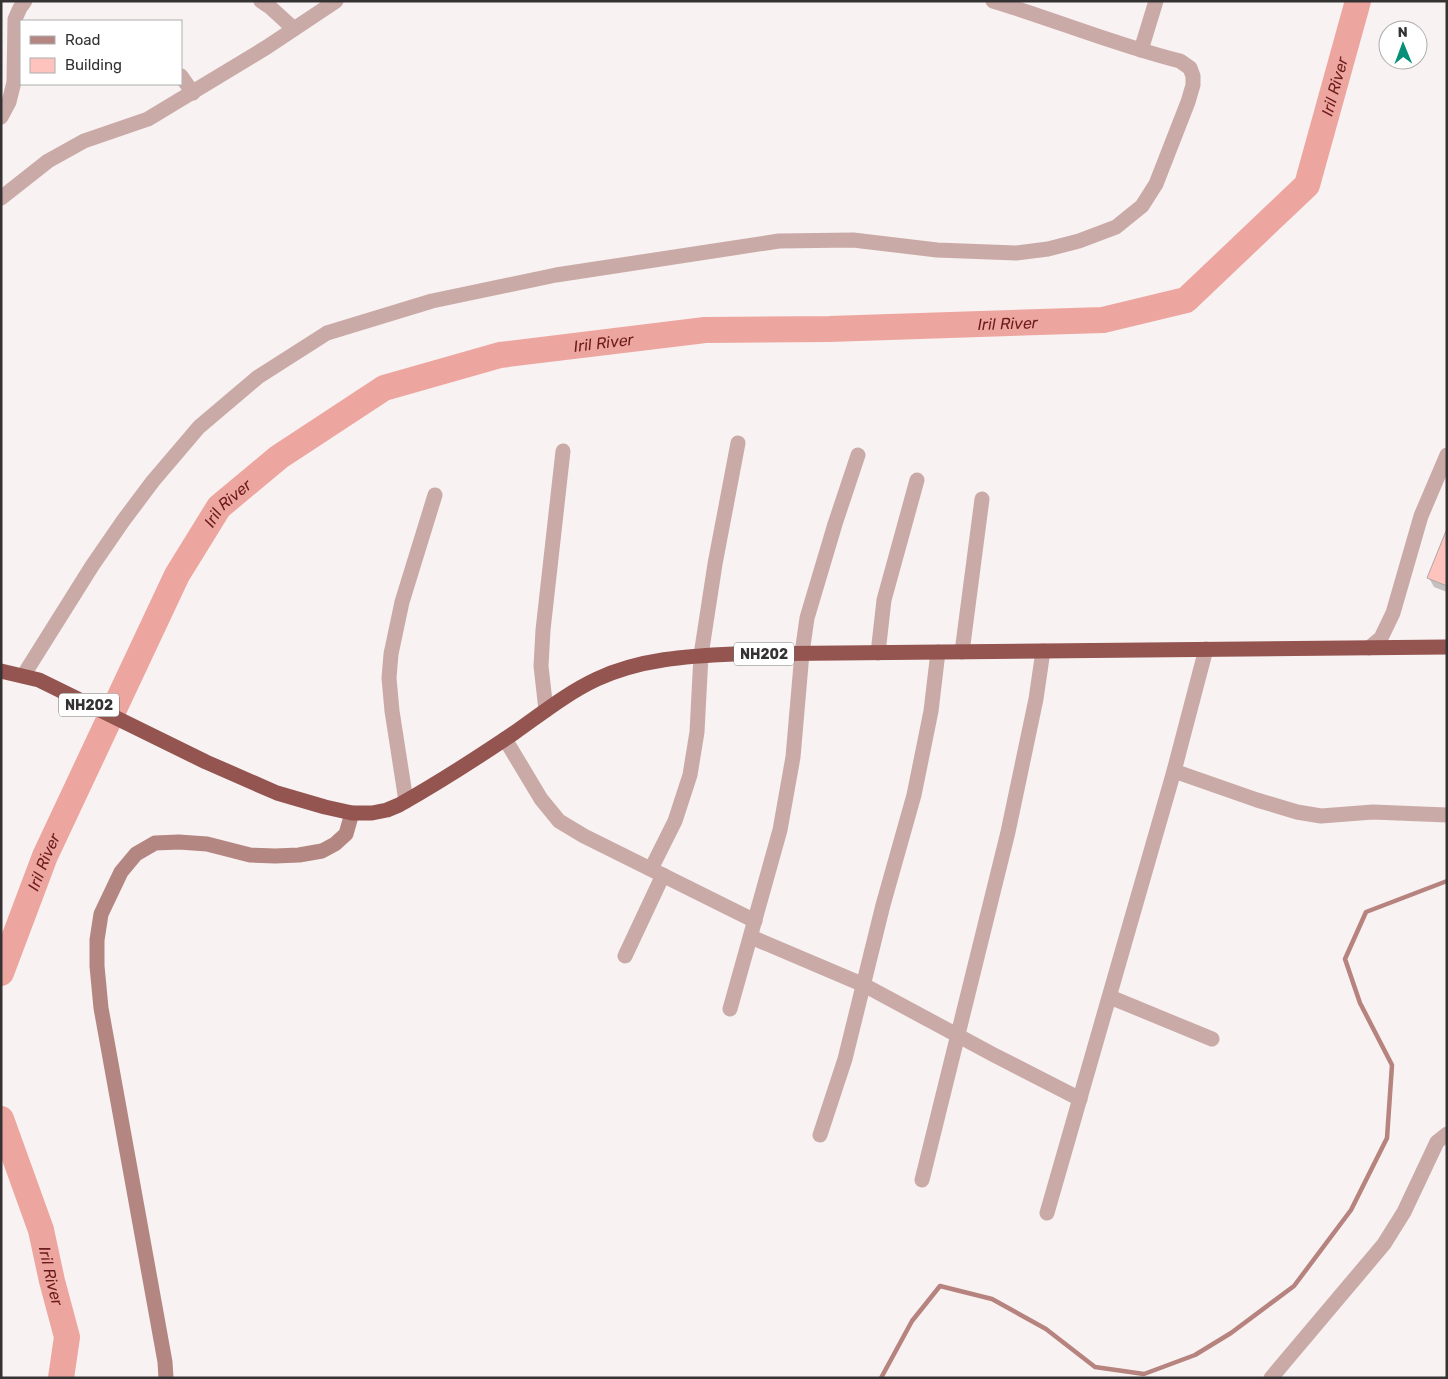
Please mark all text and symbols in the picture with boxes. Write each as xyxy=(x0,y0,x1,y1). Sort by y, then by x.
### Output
legend xyxy=(20,20,182,85)
north arrow xyxy=(1378,20,1428,70)
text: N xyxy=(1398,24,1408,41)
text: Road xyxy=(65,31,101,49)
water label: Iril River xyxy=(1317,54,1352,118)
text: Building xyxy=(65,56,122,74)
water label: Iril River xyxy=(977,313,1039,334)
water label: Iril River xyxy=(572,329,635,355)
water label: Iril River xyxy=(200,474,256,530)
road number: NH202 xyxy=(734,642,794,666)
road number: NH202 xyxy=(59,694,119,716)
water label: Iril River xyxy=(23,829,64,893)
water label: Iril River xyxy=(35,1244,68,1308)

